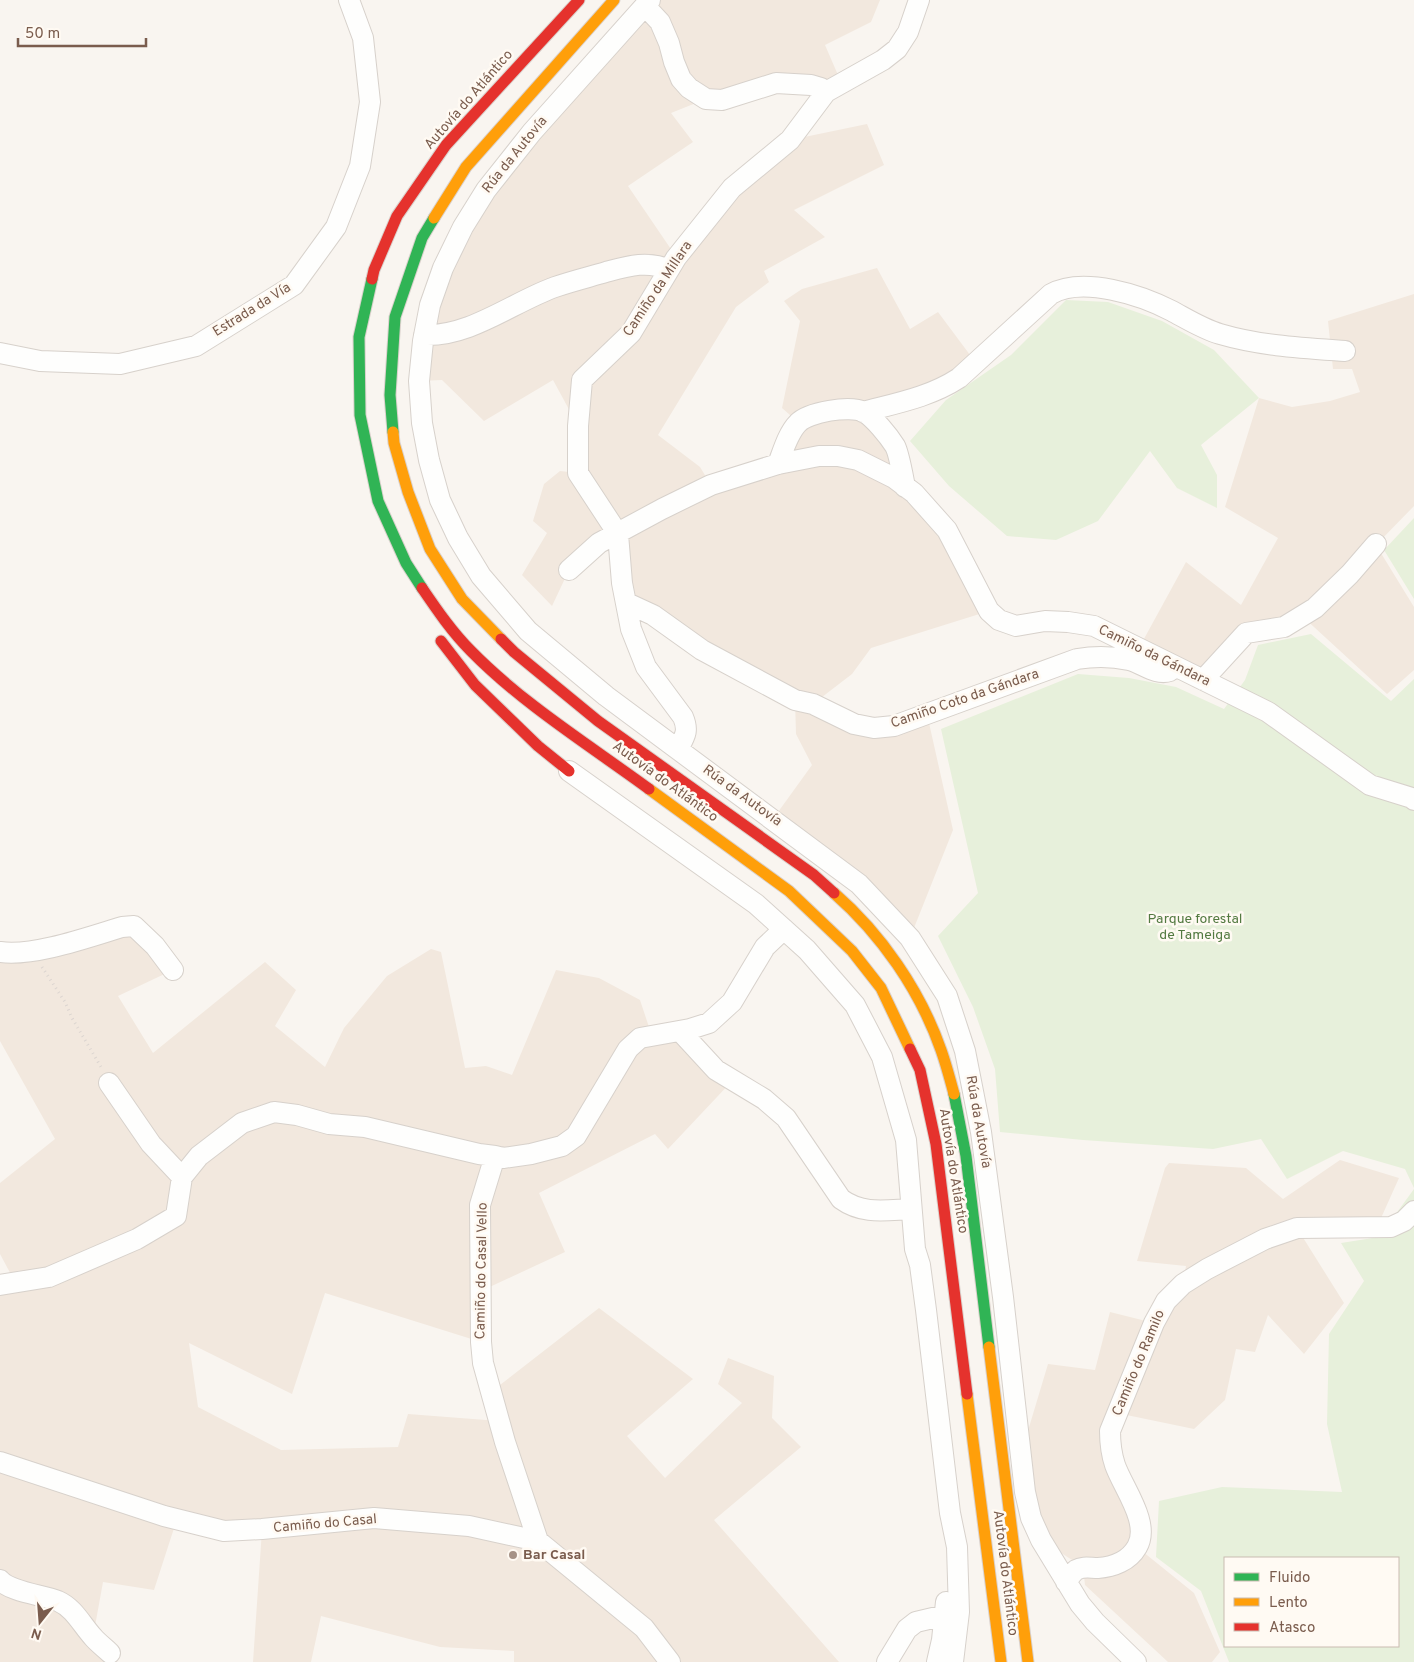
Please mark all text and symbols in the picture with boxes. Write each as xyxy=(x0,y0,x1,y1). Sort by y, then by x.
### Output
scale bar xyxy=(18,15,145,47)
text: 50 m xyxy=(25,25,60,44)
street label: Autovía do Atlántico xyxy=(421,47,517,153)
street label: Rúa da Autovía xyxy=(479,113,551,197)
street label: Camiño da Millara xyxy=(620,238,696,340)
street label: Estrada da Vía xyxy=(210,279,294,341)
street label: Camiño da Gándara xyxy=(1095,621,1213,691)
street label: Camiño Coto da Gándara xyxy=(889,666,1041,732)
street label: Autovía do Atlántico xyxy=(609,738,721,826)
street label: Rúa da Autovía xyxy=(699,762,785,830)
park label: Parque forestal de Tameiga xyxy=(1148,911,1242,944)
street label: Rúa da Autovía xyxy=(961,1074,995,1170)
street label: Autovía do Atlántico xyxy=(935,1107,971,1235)
street label: Camiño do Casal Vello xyxy=(472,1202,492,1340)
street label: Camiño do Ramilo xyxy=(1109,1307,1169,1419)
street label: Autovía do Atlántico xyxy=(989,1509,1021,1637)
street label: Camiño do Casal xyxy=(273,1511,377,1537)
place label: Bar Casal xyxy=(523,1547,585,1564)
marker: Bar Casal xyxy=(507,1549,519,1561)
legend xyxy=(1224,1557,1399,1647)
text: Fluido xyxy=(1269,1569,1310,1588)
text: Lento xyxy=(1269,1594,1308,1613)
north arrow xyxy=(15,1597,65,1647)
text: Atasco xyxy=(1269,1619,1315,1638)
text: N xyxy=(29,1623,44,1643)

